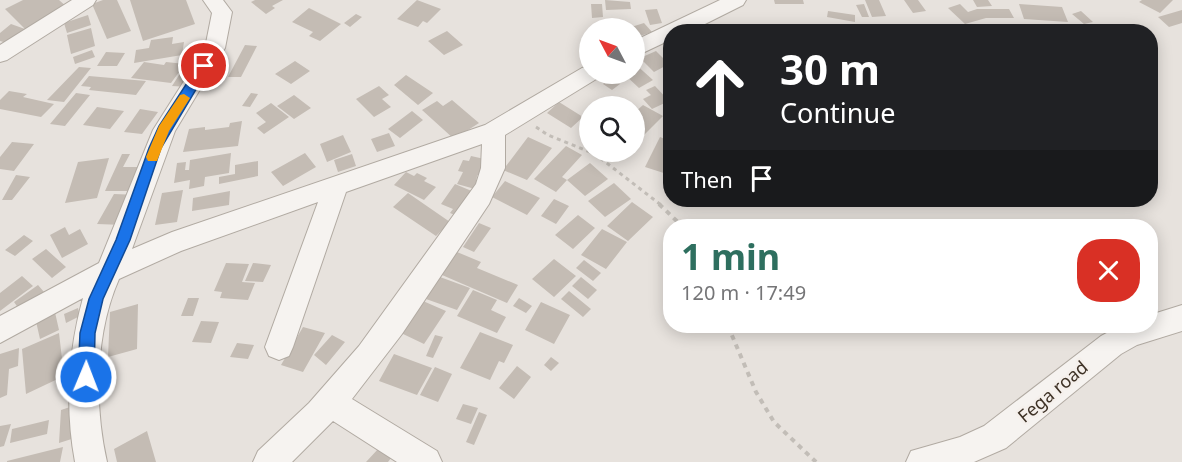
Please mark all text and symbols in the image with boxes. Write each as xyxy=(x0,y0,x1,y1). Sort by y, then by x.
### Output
north arrow xyxy=(579,18,645,84)
map controls xyxy=(579,18,645,162)
pin xyxy=(178,40,229,91)
text: 30 m xyxy=(780,40,880,97)
icon: ahead xyxy=(681,48,759,126)
icon: arrive xyxy=(187,49,220,82)
text: Continue xyxy=(780,94,895,131)
button: search xyxy=(579,96,645,162)
icon: arrive xyxy=(745,162,778,195)
text: Then xyxy=(681,164,733,194)
text: 1 min xyxy=(681,232,780,281)
button: close xyxy=(1077,239,1140,302)
text: 120 m · 17:49 xyxy=(681,279,806,306)
position arrow xyxy=(54,345,118,409)
street label: Fega road xyxy=(1012,355,1092,428)

